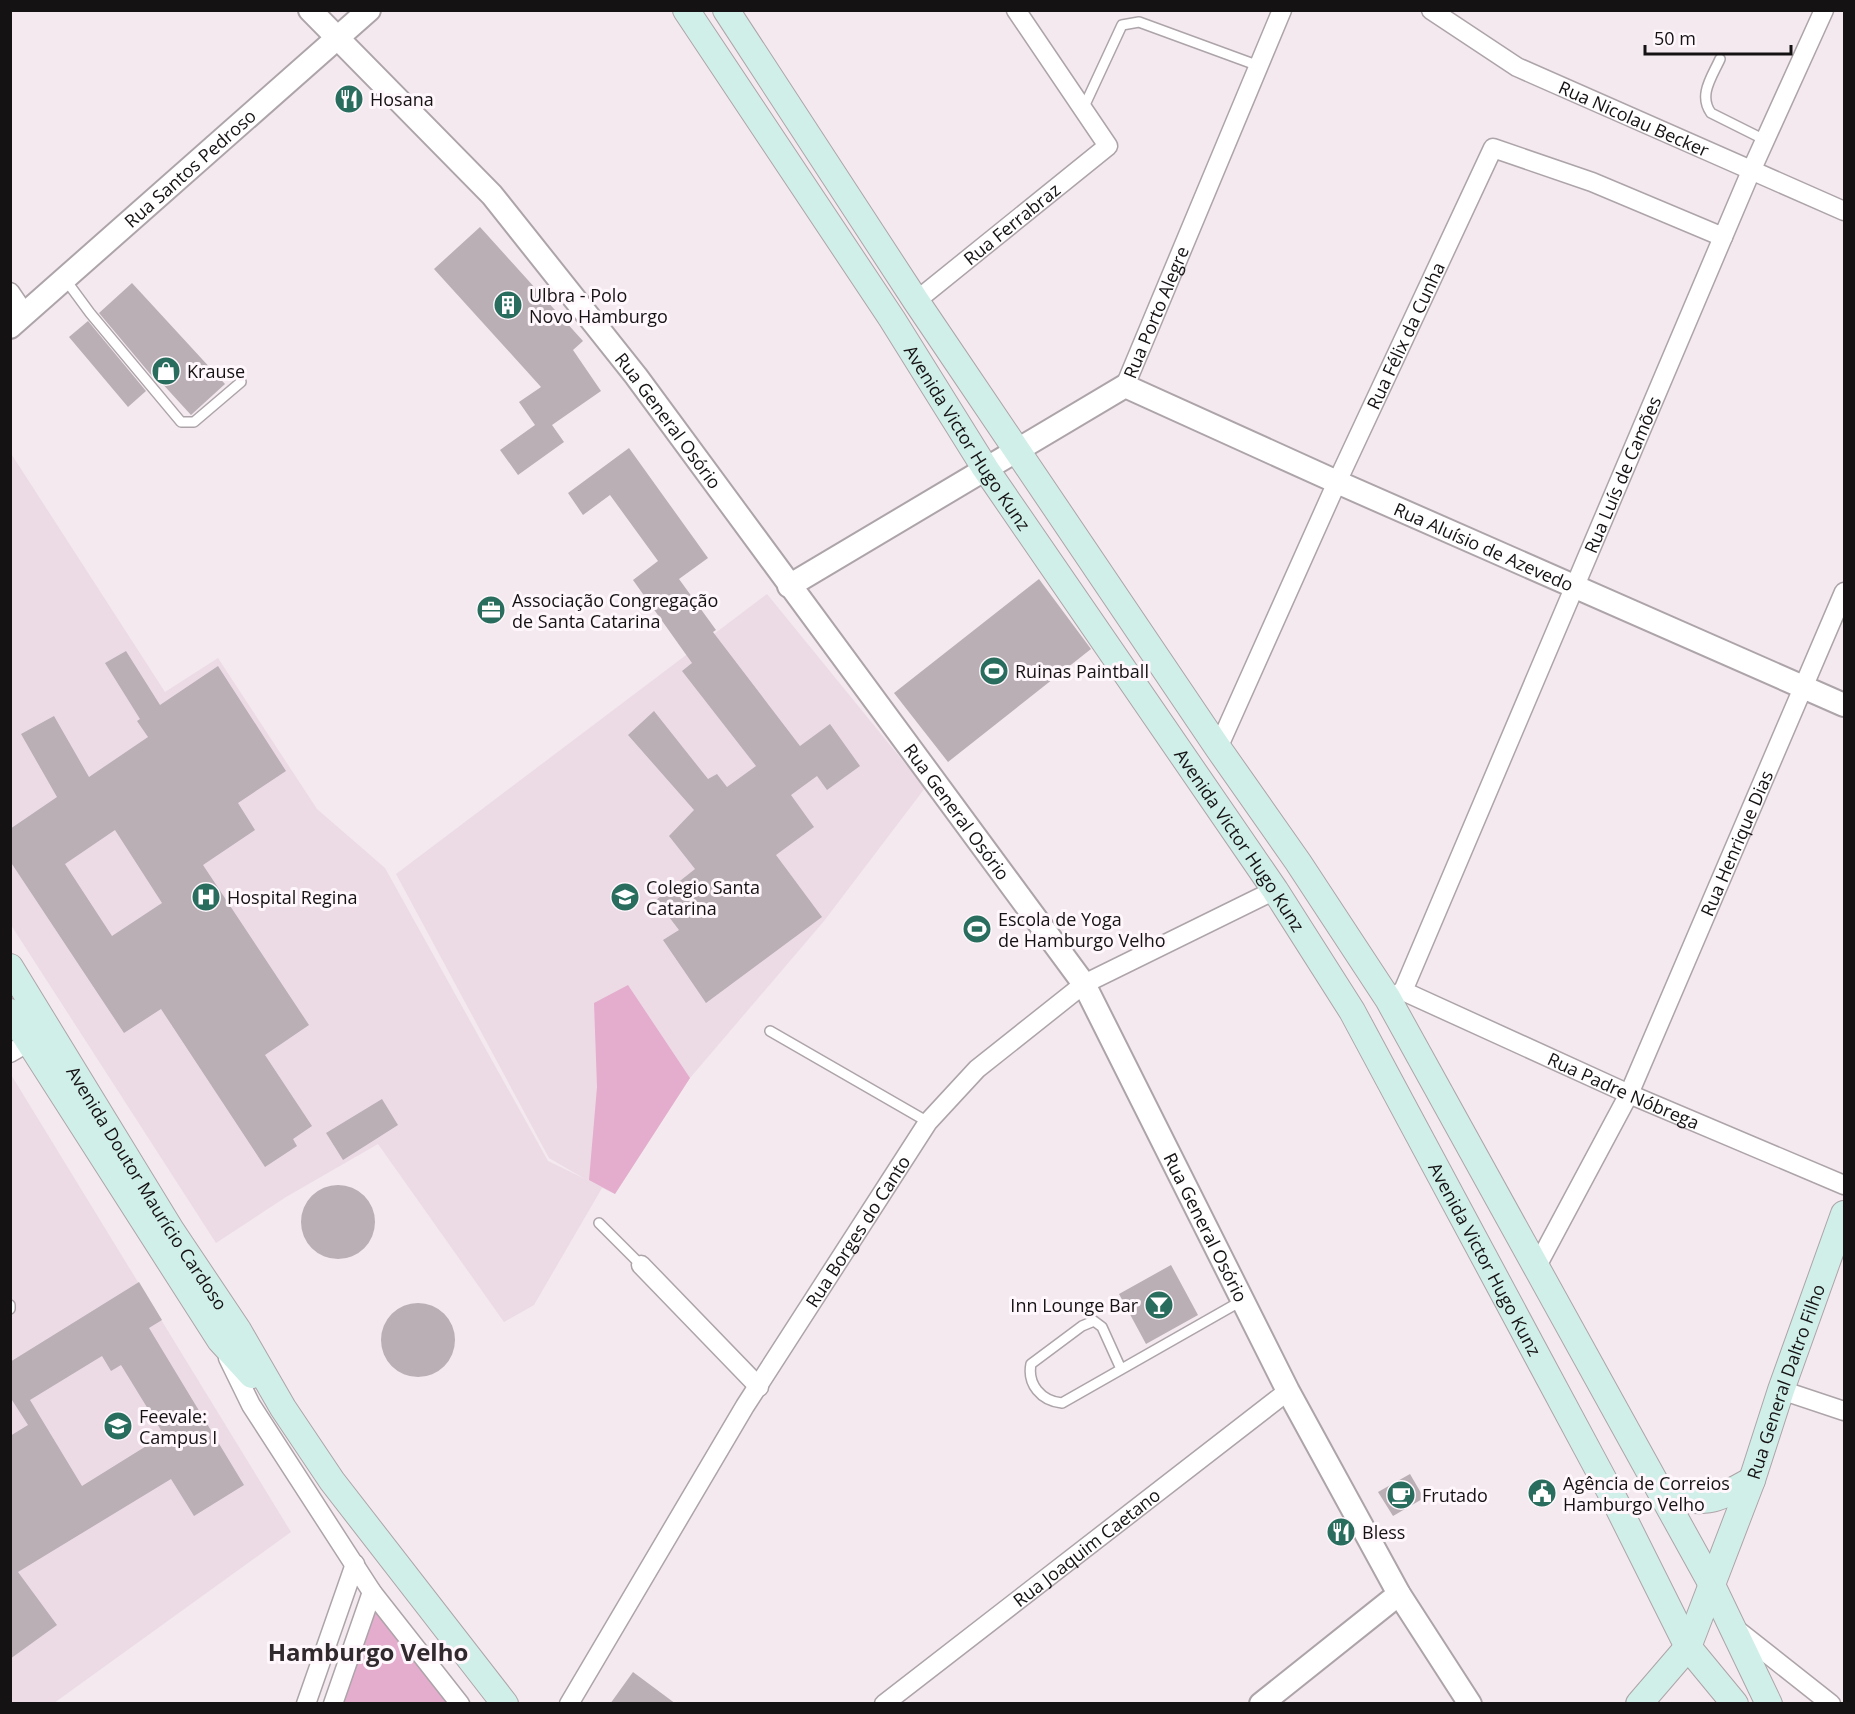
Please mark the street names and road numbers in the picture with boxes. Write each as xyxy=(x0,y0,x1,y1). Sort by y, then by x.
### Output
street label: Rua Nicolau Becker xyxy=(1555,75,1714,162)
street label: Rua Santos Pedroso xyxy=(119,104,261,233)
street label: Rua Ferrabraz xyxy=(958,177,1065,270)
street label: Rua Porto Alegre xyxy=(1118,242,1194,382)
street label: Rua Félix da Cunha xyxy=(1361,258,1450,413)
street label: Avenida Victor Hugo Kunz xyxy=(899,340,1036,535)
street label: Rua General Osório xyxy=(610,348,727,494)
street label: Rua Luís de Camões xyxy=(1578,392,1666,557)
street label: Rua Aluísio de Azevedo xyxy=(1390,497,1577,597)
street label: Rua General Osório xyxy=(899,739,1015,885)
street label: Avenida Victor Hugo Kunz xyxy=(1169,744,1310,936)
street label: Rua Henrique Dias xyxy=(1695,767,1778,920)
street label: Rua Padre Nóbrega xyxy=(1544,1047,1703,1134)
street label: Avenida Doutor Maurício Cardoso xyxy=(61,1061,233,1314)
street label: Rua General Osório xyxy=(1158,1148,1253,1306)
street label: Rua Borges do Canto xyxy=(800,1151,915,1312)
street label: Avenida Victor Hugo Kunz xyxy=(1423,1158,1547,1360)
street label: Rua General Daltro Filho xyxy=(1741,1281,1830,1482)
street label: Rua Joaquim Caetano xyxy=(1008,1483,1165,1612)

